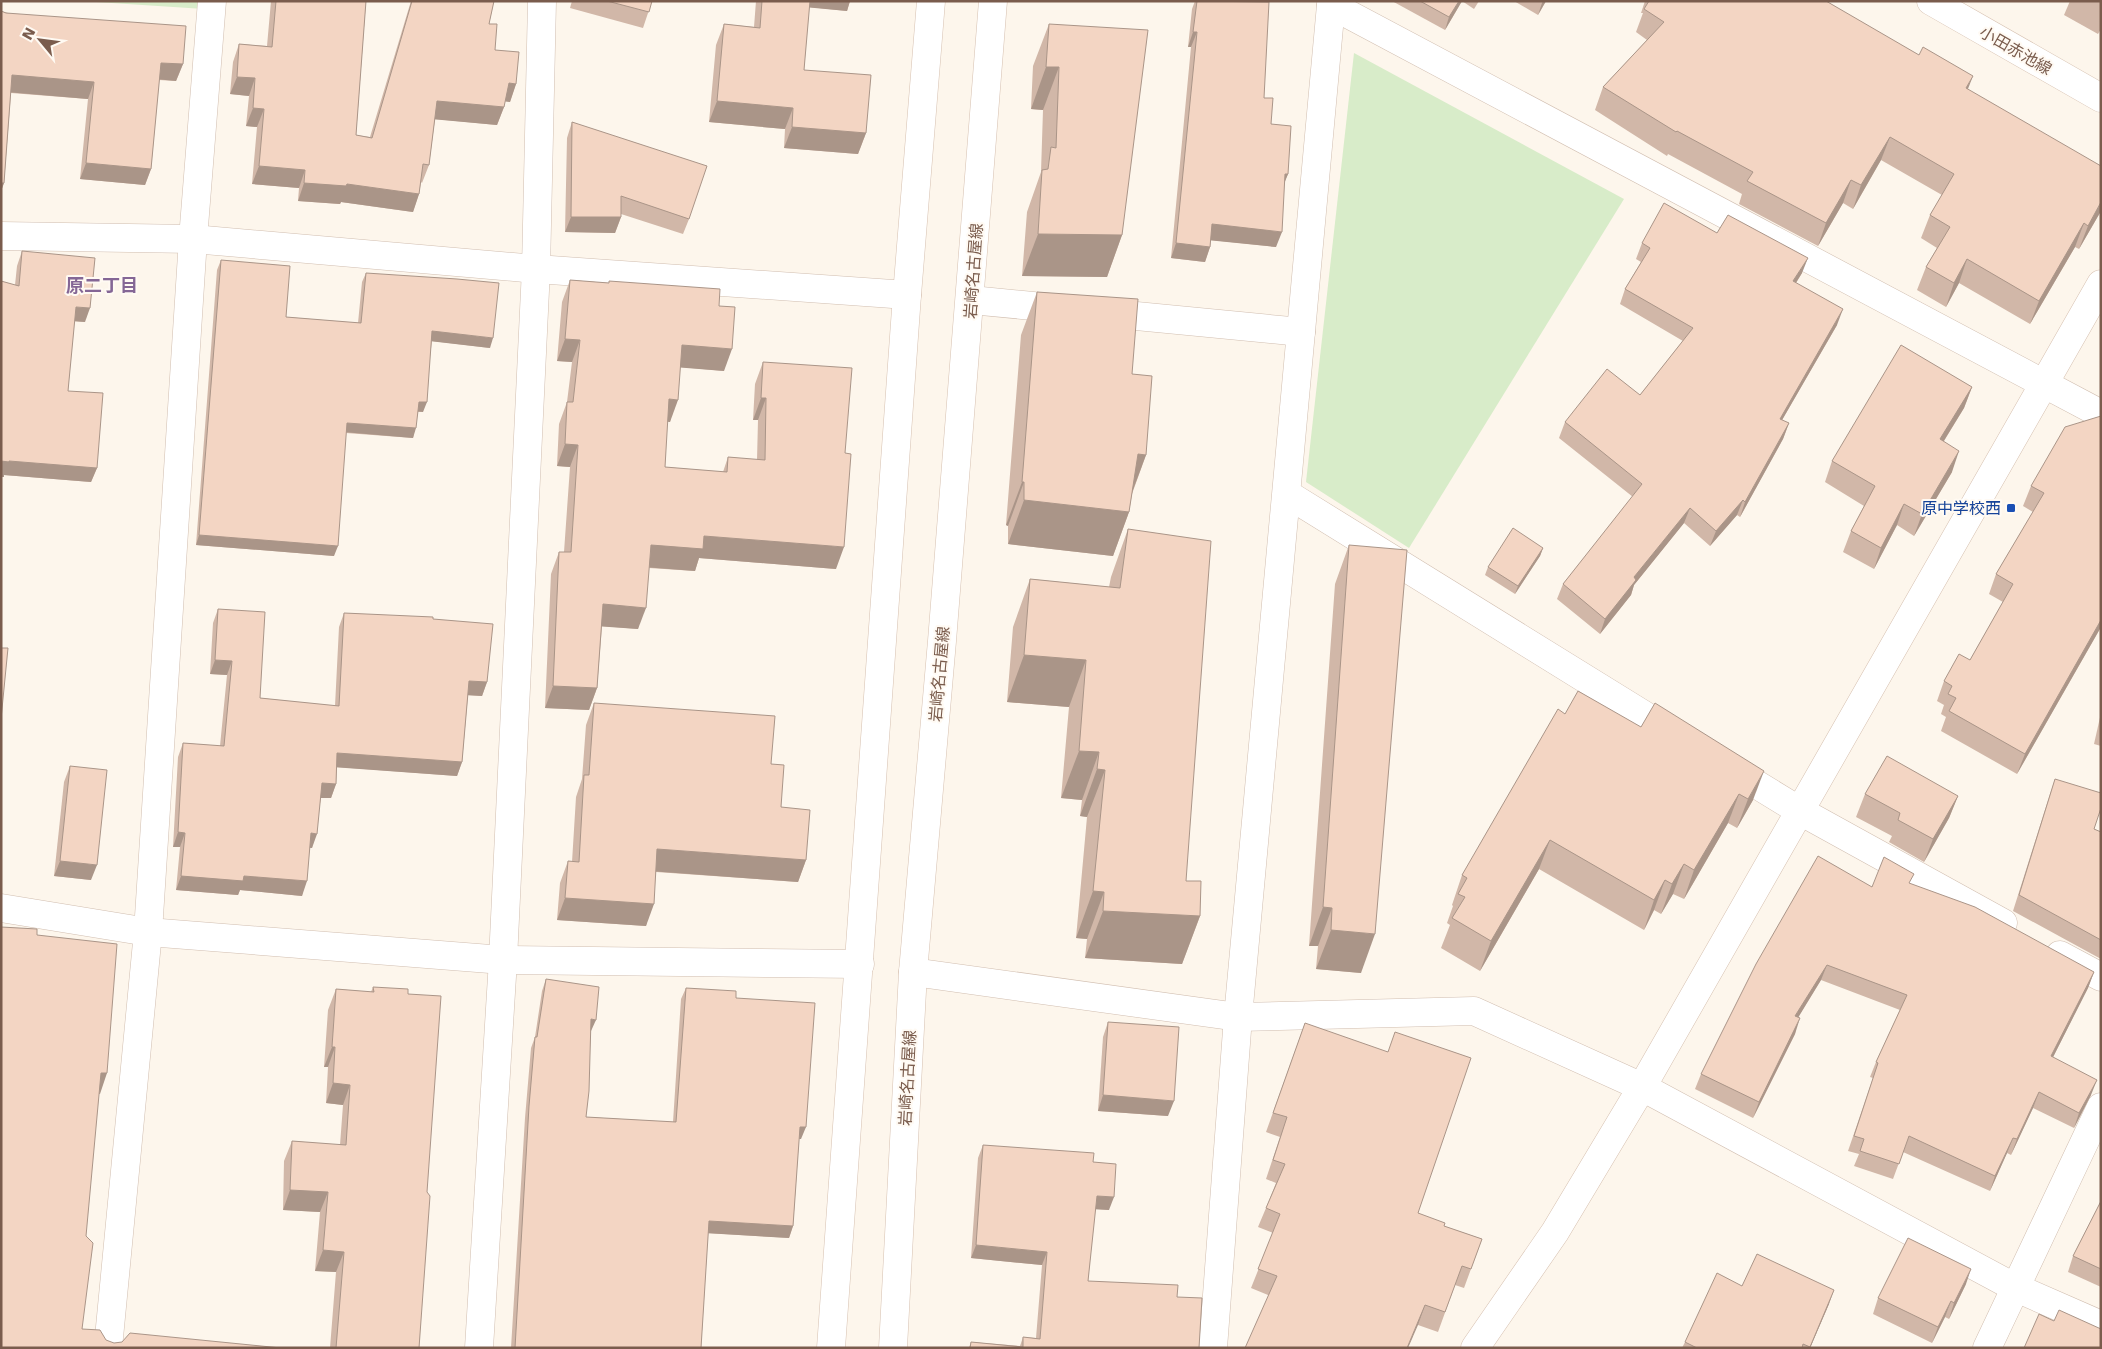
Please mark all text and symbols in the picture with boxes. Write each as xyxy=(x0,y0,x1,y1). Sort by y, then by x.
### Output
north arrow xyxy=(15,15,65,65)
street label: 小田赤池線 xyxy=(1976,22,2055,79)
text: N xyxy=(19,25,38,43)
street label: 岩崎名古屋線 xyxy=(961,222,986,320)
district label: 原二丁目 xyxy=(66,275,138,296)
place label: 原中学校西 xyxy=(1921,499,2001,518)
marker: 原中学校西 xyxy=(2005,502,2017,514)
street label: 岩崎名古屋線 xyxy=(926,625,953,723)
street label: 岩崎名古屋線 xyxy=(895,1030,919,1126)

